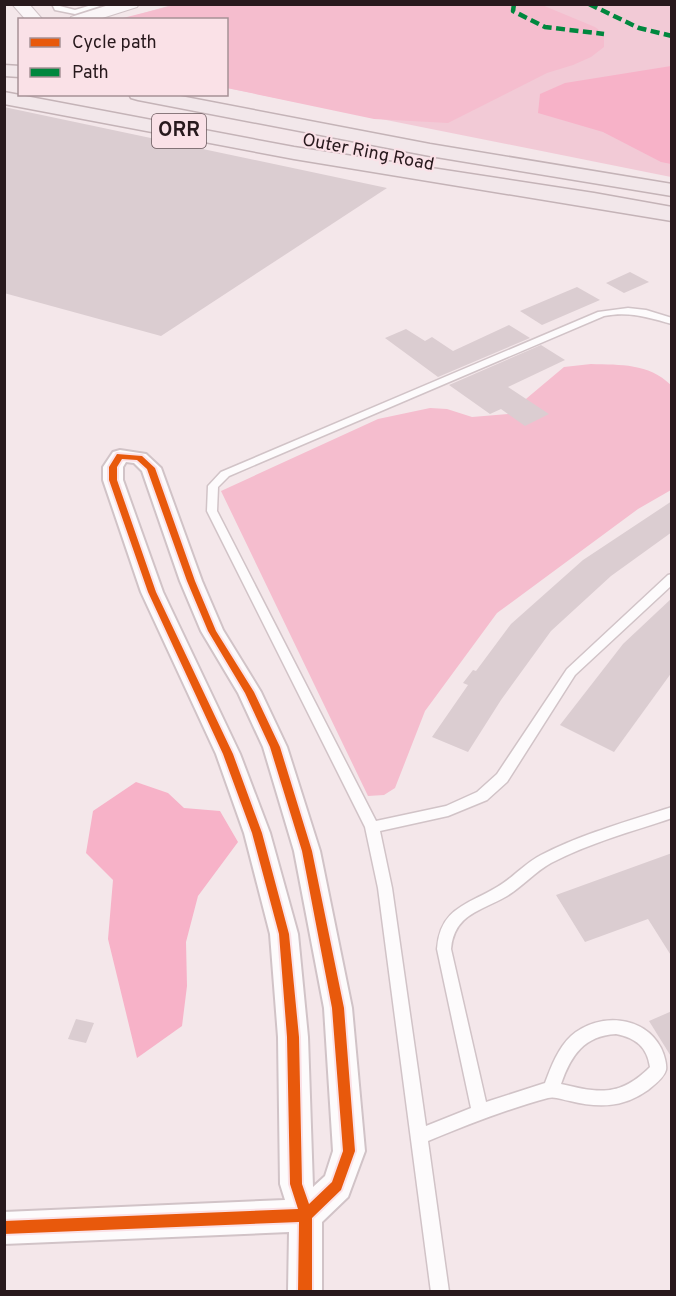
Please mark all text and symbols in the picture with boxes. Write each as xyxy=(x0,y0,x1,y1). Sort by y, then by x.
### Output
legend xyxy=(18,18,228,96)
text: Cycle path xyxy=(72,32,157,55)
text: Path xyxy=(72,62,109,85)
road number: ORR xyxy=(152,114,206,148)
street label: Outer Ring Road xyxy=(300,129,436,177)

